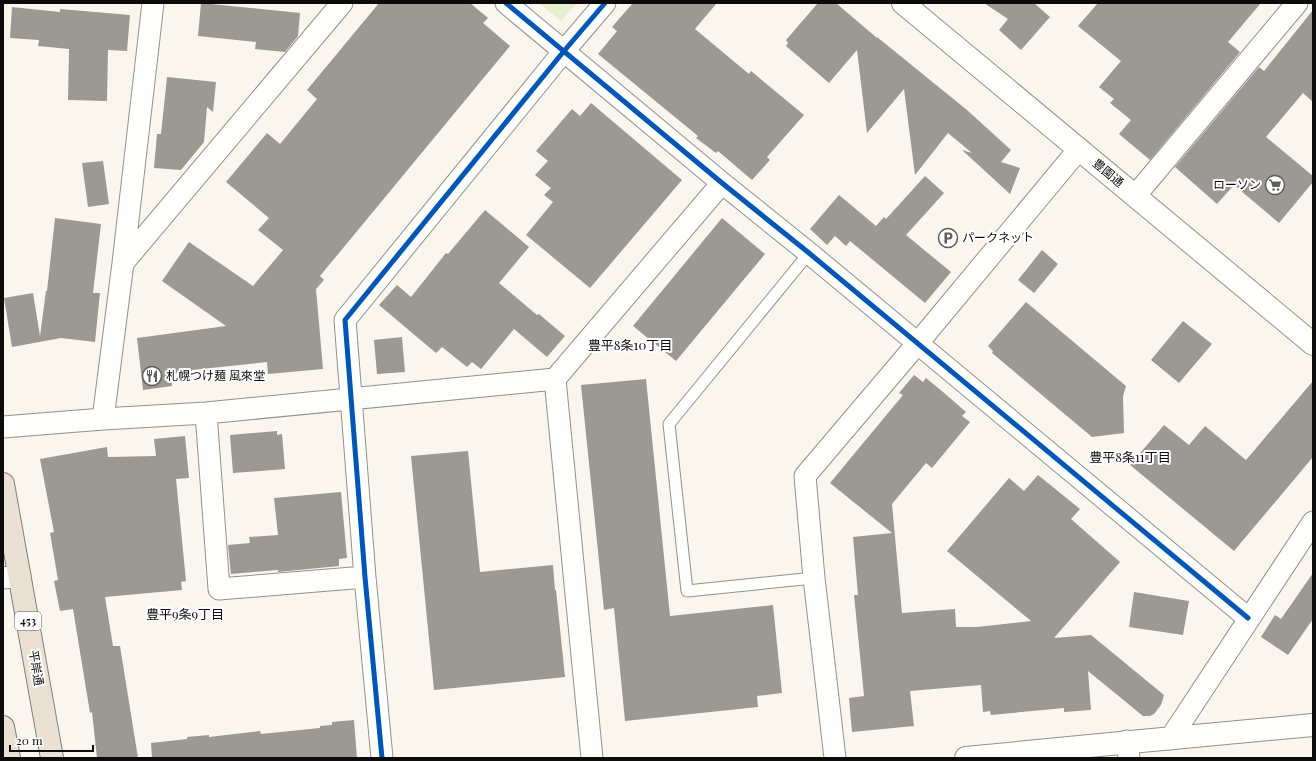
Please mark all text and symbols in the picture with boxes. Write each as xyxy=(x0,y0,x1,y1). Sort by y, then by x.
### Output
street label: 豊園通 xyxy=(1090,155,1128,190)
supermarket icon: ローソン xyxy=(1264,174,1286,196)
place label: ローソン xyxy=(1213,176,1261,192)
parking icon: パークネット xyxy=(937,227,959,249)
place label: パークネット xyxy=(962,229,1034,245)
district label: 豊平8条10丁目 xyxy=(588,336,672,353)
restaurant icon: 札幌つけ麺 風來堂 xyxy=(141,365,163,387)
place label: 札幌つけ麺 風來堂 xyxy=(166,367,265,383)
district label: 豊平8条11丁目 xyxy=(1089,448,1171,465)
district label: 豊平9条9丁目 xyxy=(146,605,224,622)
road number: 453 xyxy=(15,612,41,630)
street label: 平岸通 xyxy=(26,649,48,687)
scale bar xyxy=(10,727,93,753)
text: 20 m xyxy=(16,732,43,748)

